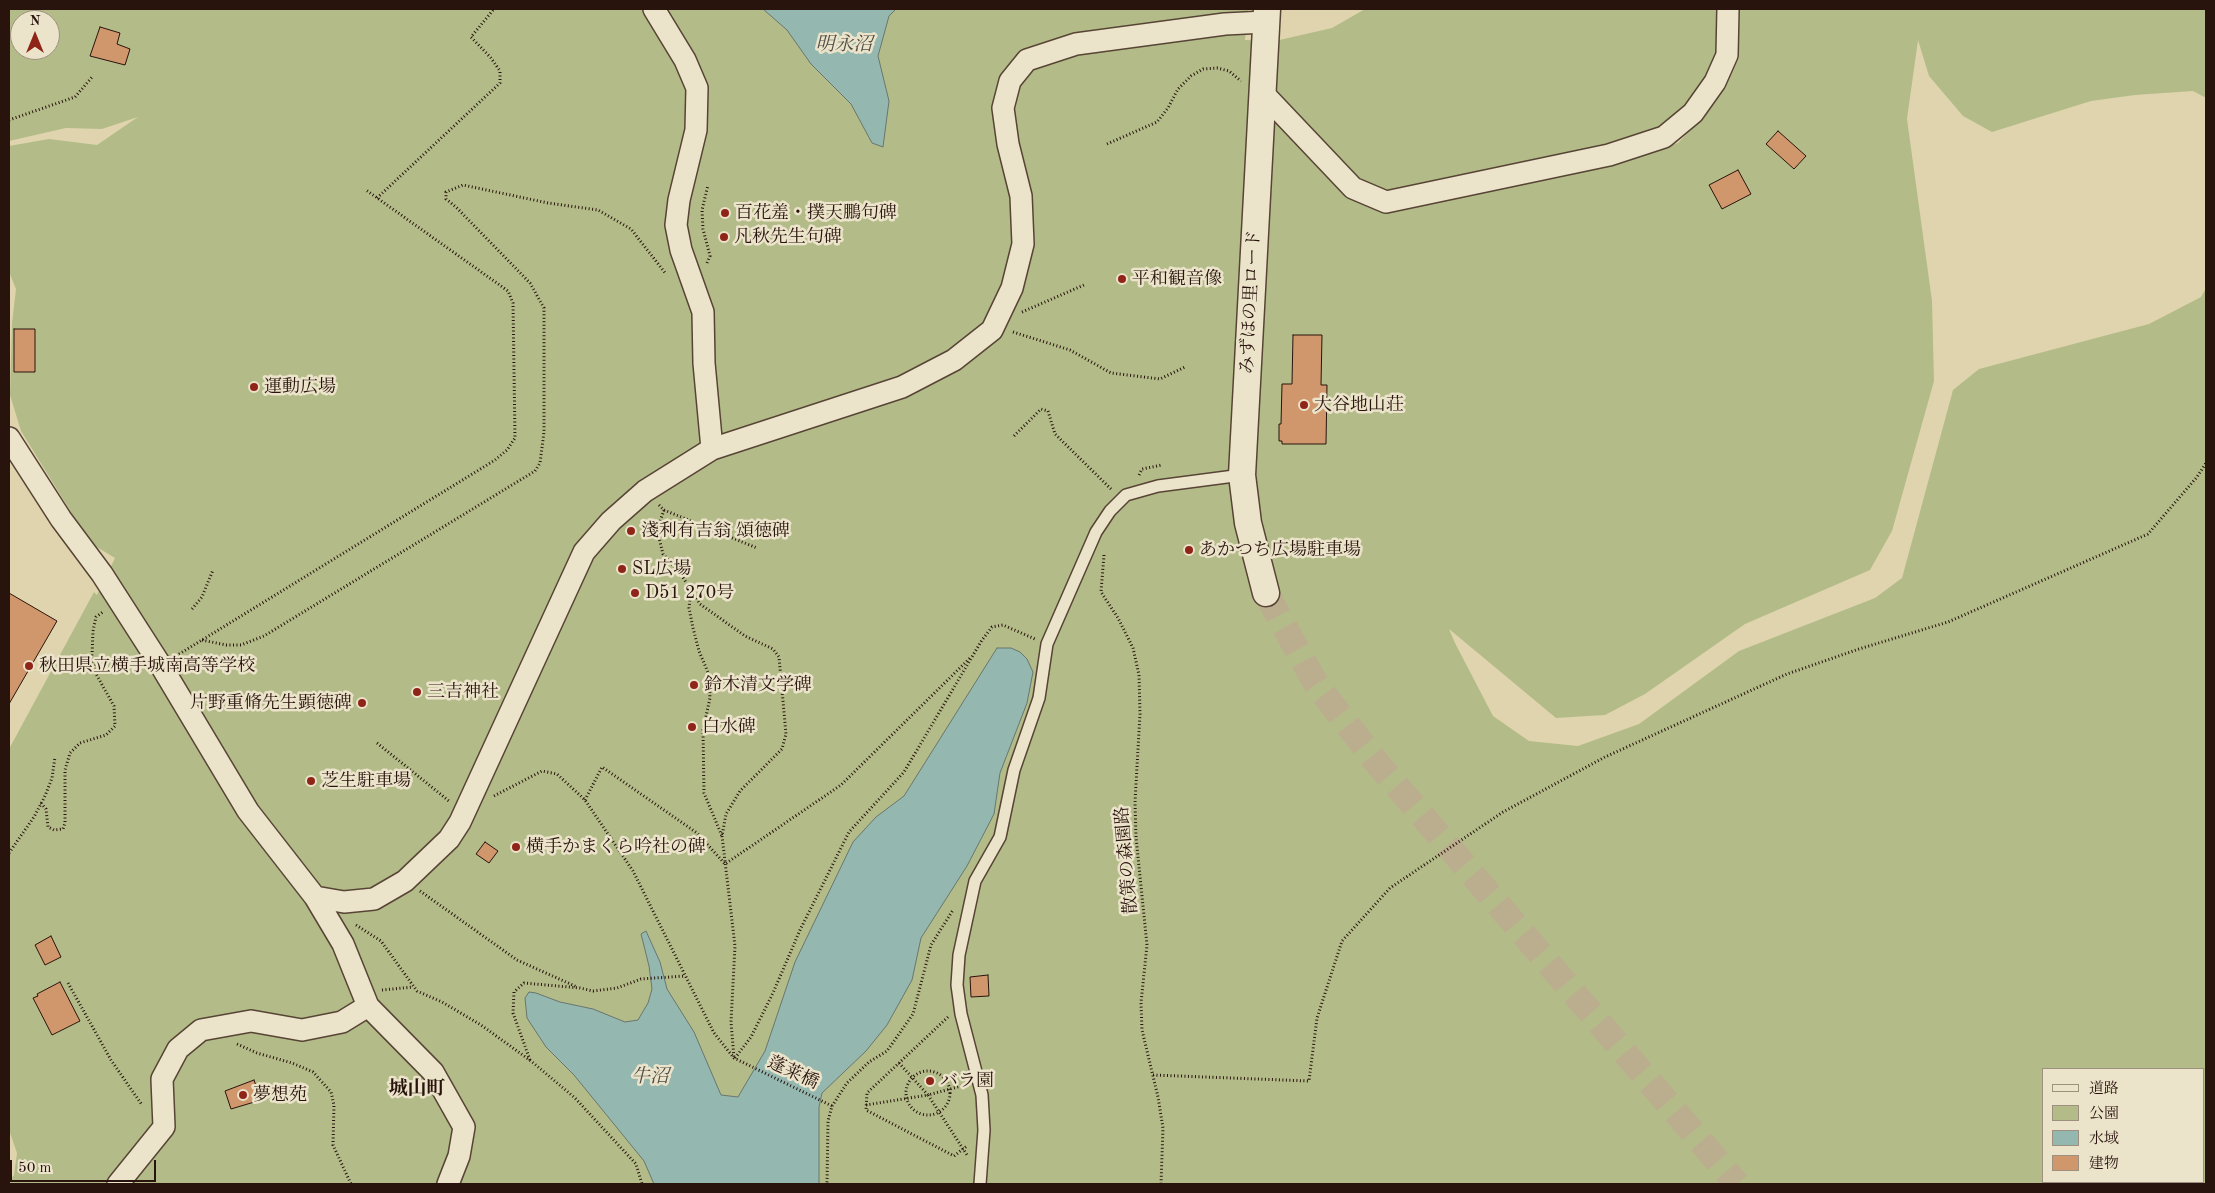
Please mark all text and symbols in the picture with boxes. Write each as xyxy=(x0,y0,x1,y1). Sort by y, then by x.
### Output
north arrow xyxy=(10,10,60,60)
text: N xyxy=(30,14,40,28)
water label: 明永沼 xyxy=(816,34,872,56)
place label: 百花羞・撲天鵬句碑 xyxy=(735,202,897,224)
marker: 百花羞・撲天鵬句碑 xyxy=(719,207,731,219)
place label: 凡秋先生句碑 xyxy=(734,226,842,248)
street label: みずほの里ロード xyxy=(1236,230,1266,374)
marker: 凡秋先生句碑 xyxy=(718,231,730,243)
place label: 平和観音像 xyxy=(1132,268,1222,290)
marker: 平和観音像 xyxy=(1116,273,1128,285)
place label: 運動広場 xyxy=(264,376,336,398)
marker: 運動広場 xyxy=(248,381,260,393)
place label: 大谷地山荘 xyxy=(1314,394,1404,416)
marker: 大谷地山荘 xyxy=(1298,399,1310,411)
place label: 淺利有吉翁 頌徳碑 xyxy=(641,520,790,542)
marker: 淺利有吉翁 頌徳碑 xyxy=(625,525,637,537)
place label: あかつち広場駐車場 xyxy=(1199,539,1361,561)
marker: あかつち広場駐車場 xyxy=(1183,544,1195,556)
place label: SL広場 xyxy=(632,558,691,580)
marker: SL広場 xyxy=(616,563,628,575)
place label: D51 270号 xyxy=(645,582,734,604)
marker: D51 270号 xyxy=(629,587,641,599)
place label: 秋田県立横手城南高等学校 xyxy=(39,655,255,677)
marker: 秋田県立横手城南高等学校 xyxy=(23,660,35,672)
place label: 鈴木清文学碑 xyxy=(704,674,812,696)
marker: 鈴木清文学碑 xyxy=(688,679,700,691)
place label: 三吉神社 xyxy=(427,681,499,703)
marker: 三吉神社 xyxy=(411,686,423,698)
place label: 片野重脩先生顕徳碑 xyxy=(190,692,352,714)
marker: 片野重脩先生顕徳碑 xyxy=(356,697,368,709)
place label: 白水碑 xyxy=(702,716,756,738)
marker: 白水碑 xyxy=(686,721,698,733)
place label: 芝生駐車場 xyxy=(321,770,411,792)
marker: 芝生駐車場 xyxy=(305,775,317,787)
street label: 散策の森園路 xyxy=(1112,805,1142,915)
place label: 横手かまくら吟社の碑 xyxy=(526,836,706,858)
marker: 横手かまくら吟社の碑 xyxy=(510,841,522,853)
street label: 蓬莱橋 xyxy=(764,1052,822,1094)
water label: 牛沼 xyxy=(631,1066,669,1088)
legend xyxy=(2042,1068,2205,1183)
place label: バラ園 xyxy=(940,1070,994,1092)
marker: バラ園 xyxy=(924,1075,936,1087)
district label: 城山町 xyxy=(389,1078,445,1100)
text: 道路 xyxy=(2089,1082,2119,1097)
place label: 夢想苑 xyxy=(253,1084,307,1106)
marker: 夢想苑 xyxy=(237,1089,249,1101)
text: 公園 xyxy=(2089,1107,2119,1122)
text: 水域 xyxy=(2089,1132,2119,1147)
scale bar xyxy=(12,1150,159,1182)
text: 建物 xyxy=(2089,1157,2119,1172)
text: 50 m xyxy=(18,1161,52,1176)

